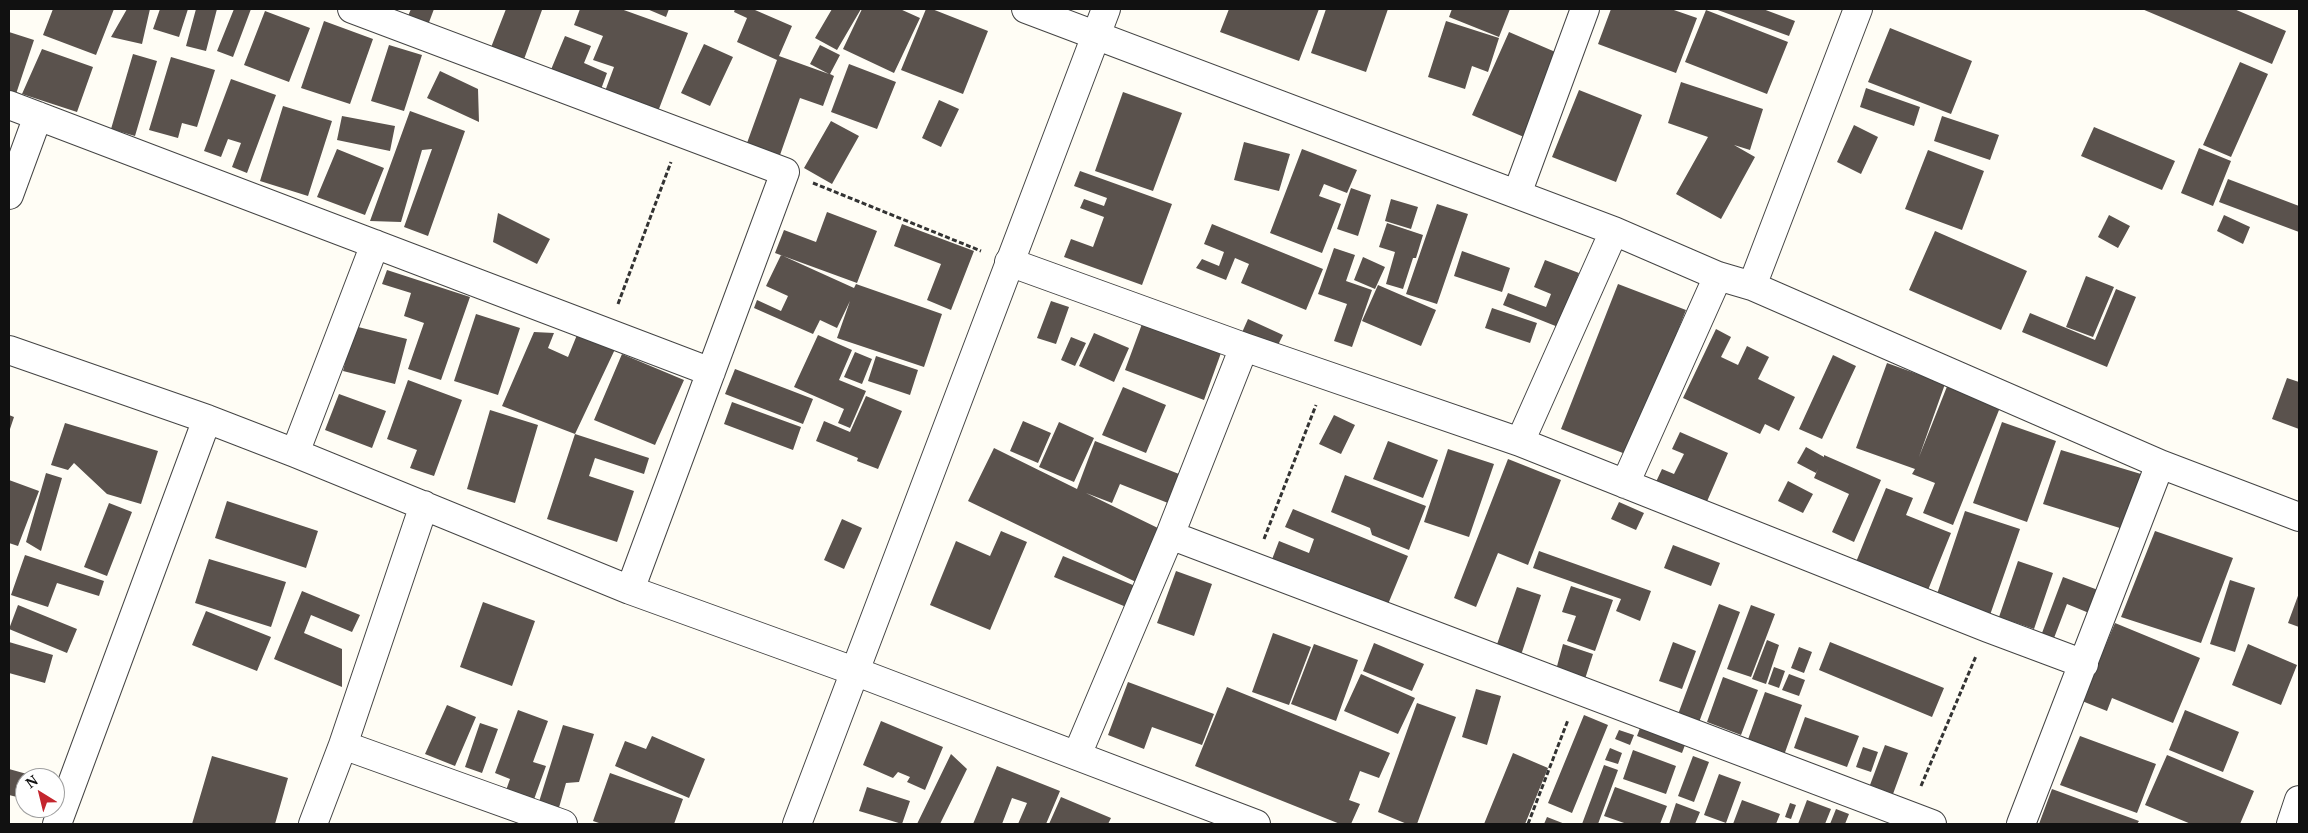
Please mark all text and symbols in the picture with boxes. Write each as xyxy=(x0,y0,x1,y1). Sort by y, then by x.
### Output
north arrow xyxy=(15,768,65,818)
text: N xyxy=(21,770,42,792)

